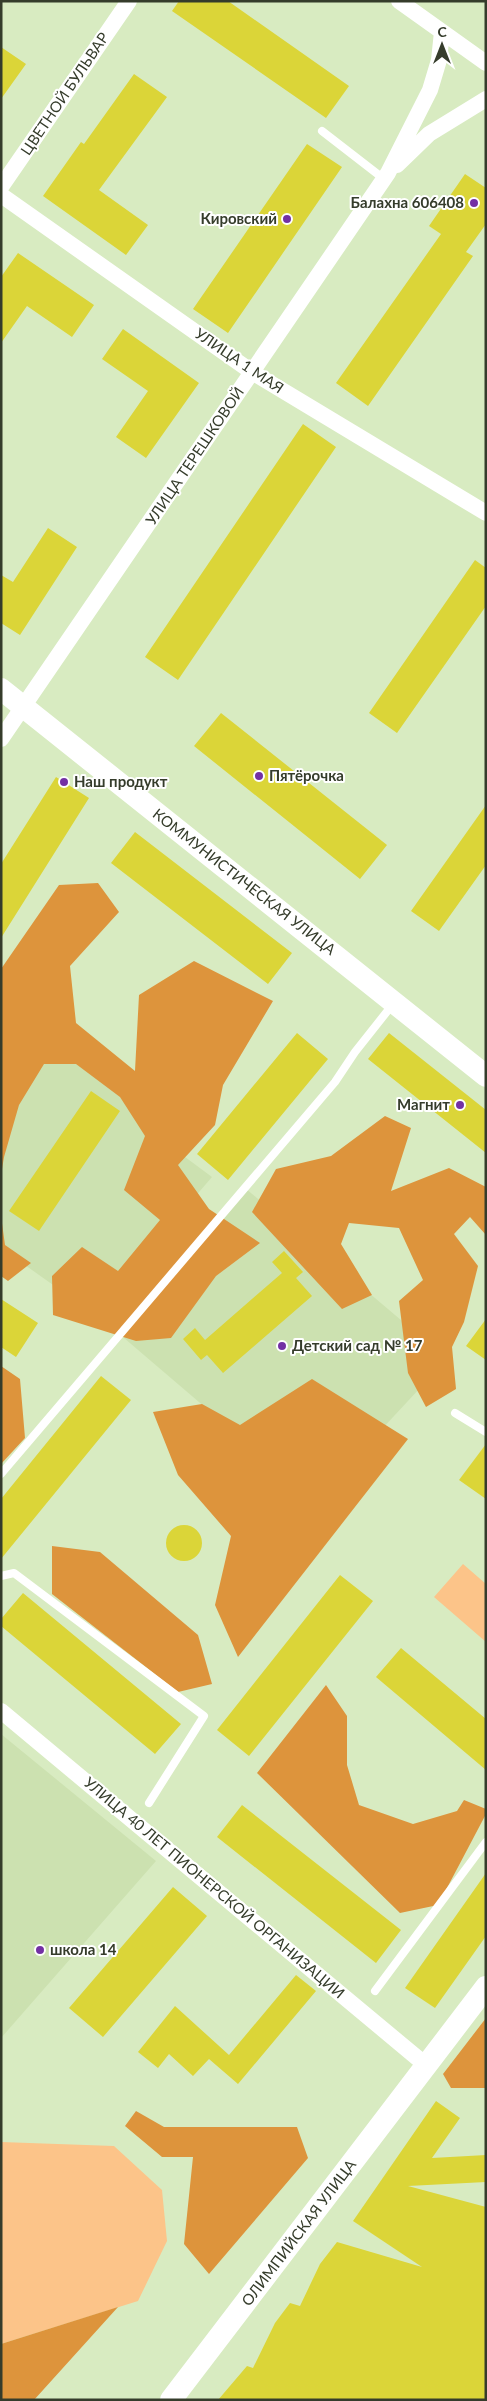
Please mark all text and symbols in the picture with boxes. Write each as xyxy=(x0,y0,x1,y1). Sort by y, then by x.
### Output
north arrow xyxy=(417,20,467,70)
text: С xyxy=(437,23,447,40)
street label: ЦВЕТНОЙ БУЛЬВАР xyxy=(16,29,112,158)
place label: Балахна 606408 xyxy=(351,193,464,211)
marker: Балахна 606408 xyxy=(468,197,480,209)
place label: Кировский xyxy=(200,209,277,227)
marker: Кировский xyxy=(281,213,293,225)
street label: УЛИЦА 1 МАЯ xyxy=(192,324,287,396)
street label: УЛИЦА ТЕРЕШКОВОЙ xyxy=(141,383,247,528)
place label: Пятёрочка xyxy=(269,766,344,784)
marker: Пятёрочка xyxy=(253,770,265,782)
place label: Наш продукт xyxy=(74,772,168,790)
marker: Наш продукт xyxy=(58,776,70,788)
street label: КОММУНИСТИЧЕСКАЯ УЛИЦА xyxy=(150,804,340,959)
place label: Магнит xyxy=(397,1095,450,1113)
marker: Магнит xyxy=(454,1099,466,1111)
place label: Детский сад № 17 xyxy=(292,1336,423,1354)
marker: Детский сад № 17 xyxy=(276,1340,288,1352)
street label: УЛИЦА 40 ЛЕТ ПИОНЕРСКОЙ ОРГАНИЗАЦИИ xyxy=(81,1773,349,2002)
place label: школа 14 xyxy=(50,1940,117,1958)
marker: школа 14 xyxy=(34,1944,46,1956)
street label: ОЛИМПИЙСКАЯ УЛИЦА xyxy=(237,2155,360,2309)

